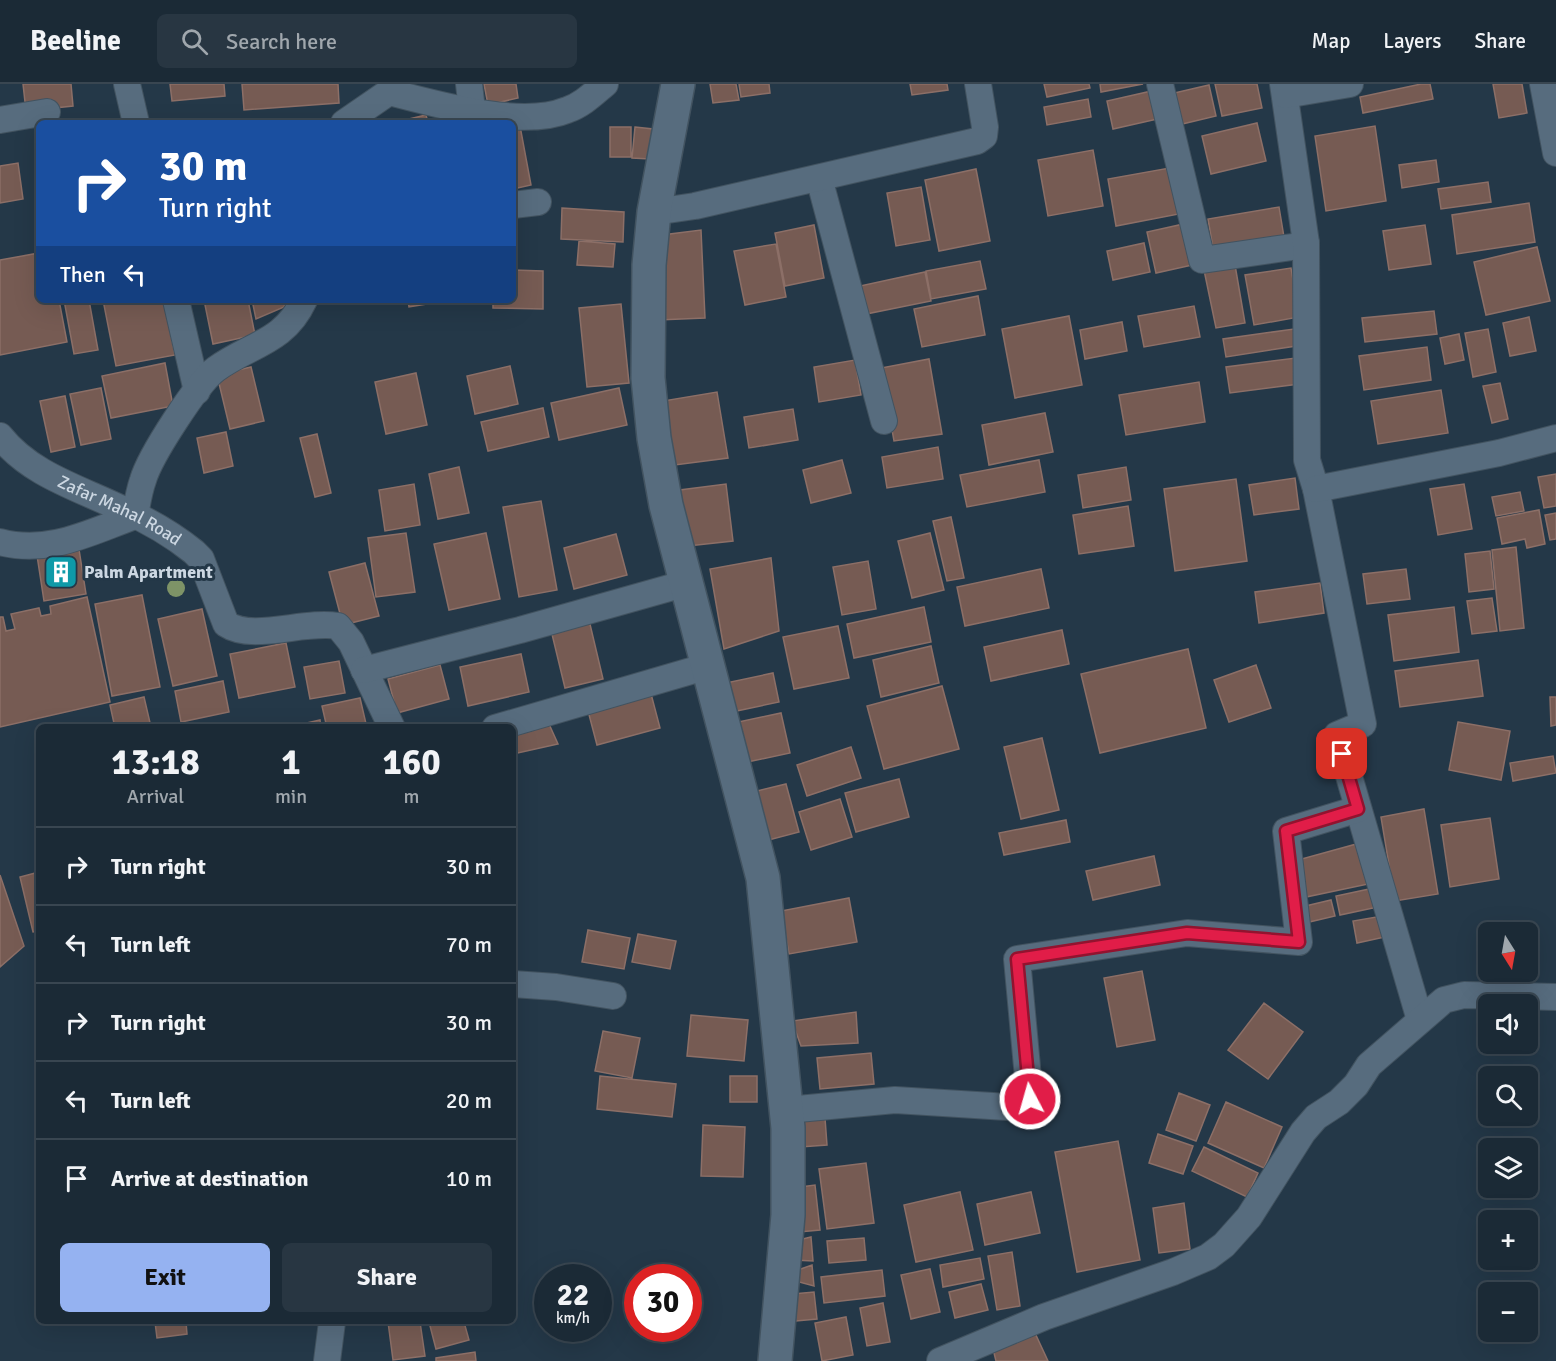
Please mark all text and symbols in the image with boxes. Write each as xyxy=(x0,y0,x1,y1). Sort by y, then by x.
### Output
search box xyxy=(157,14,577,68)
text: Beeline xyxy=(30,24,121,58)
icon: search xyxy=(178,25,211,58)
text: Search here xyxy=(226,28,337,55)
text: Map xyxy=(1312,28,1350,54)
text: Layers xyxy=(1383,28,1441,54)
text: Share xyxy=(1474,28,1526,54)
text: 30 m xyxy=(159,141,248,192)
icon: right xyxy=(60,144,138,222)
text: Turn right xyxy=(159,192,272,225)
icon: left xyxy=(118,258,151,291)
text: Then xyxy=(60,261,106,288)
street label: Zafar Mahal Road xyxy=(54,471,186,550)
building icon: Palm Apartment xyxy=(43,554,79,590)
place label: Palm Apartment xyxy=(84,561,213,583)
pin xyxy=(1316,728,1367,779)
icon: arrive xyxy=(1325,737,1358,770)
text: 13:18 xyxy=(111,740,200,785)
text: 1 xyxy=(281,740,301,785)
text: 160 xyxy=(382,740,441,785)
text: Arrival xyxy=(127,784,184,809)
text: min xyxy=(275,784,307,809)
text: m xyxy=(404,784,420,809)
icon: right xyxy=(60,850,93,883)
text: Turn right xyxy=(111,853,206,880)
text: 30 m xyxy=(446,853,492,880)
north arrow xyxy=(1478,922,1538,982)
map controls xyxy=(1478,922,1538,1342)
icon: left xyxy=(60,928,93,961)
text: Turn left xyxy=(111,931,191,958)
text: 70 m xyxy=(446,931,492,958)
button: sound xyxy=(1478,994,1538,1054)
icon: right xyxy=(60,1006,93,1039)
text: Turn right xyxy=(111,1009,206,1036)
text: 30 m xyxy=(446,1009,492,1036)
button: search xyxy=(1478,1066,1538,1126)
position arrow xyxy=(998,1067,1062,1131)
icon: left xyxy=(60,1084,93,1117)
text: Turn left xyxy=(111,1087,191,1114)
text: 20 m xyxy=(446,1087,492,1114)
button: layers xyxy=(1478,1138,1538,1198)
icon: arrive xyxy=(60,1162,93,1195)
text: Arrive at destination xyxy=(111,1165,308,1192)
text: 10 m xyxy=(446,1165,492,1192)
button: + xyxy=(1478,1210,1538,1270)
button: Exit xyxy=(60,1243,270,1312)
button: Share xyxy=(282,1243,492,1312)
speed limit sign: 30 xyxy=(624,1264,702,1342)
text: 22 xyxy=(557,1277,589,1314)
button: − xyxy=(1478,1282,1538,1342)
text: km/h xyxy=(556,1309,590,1327)

